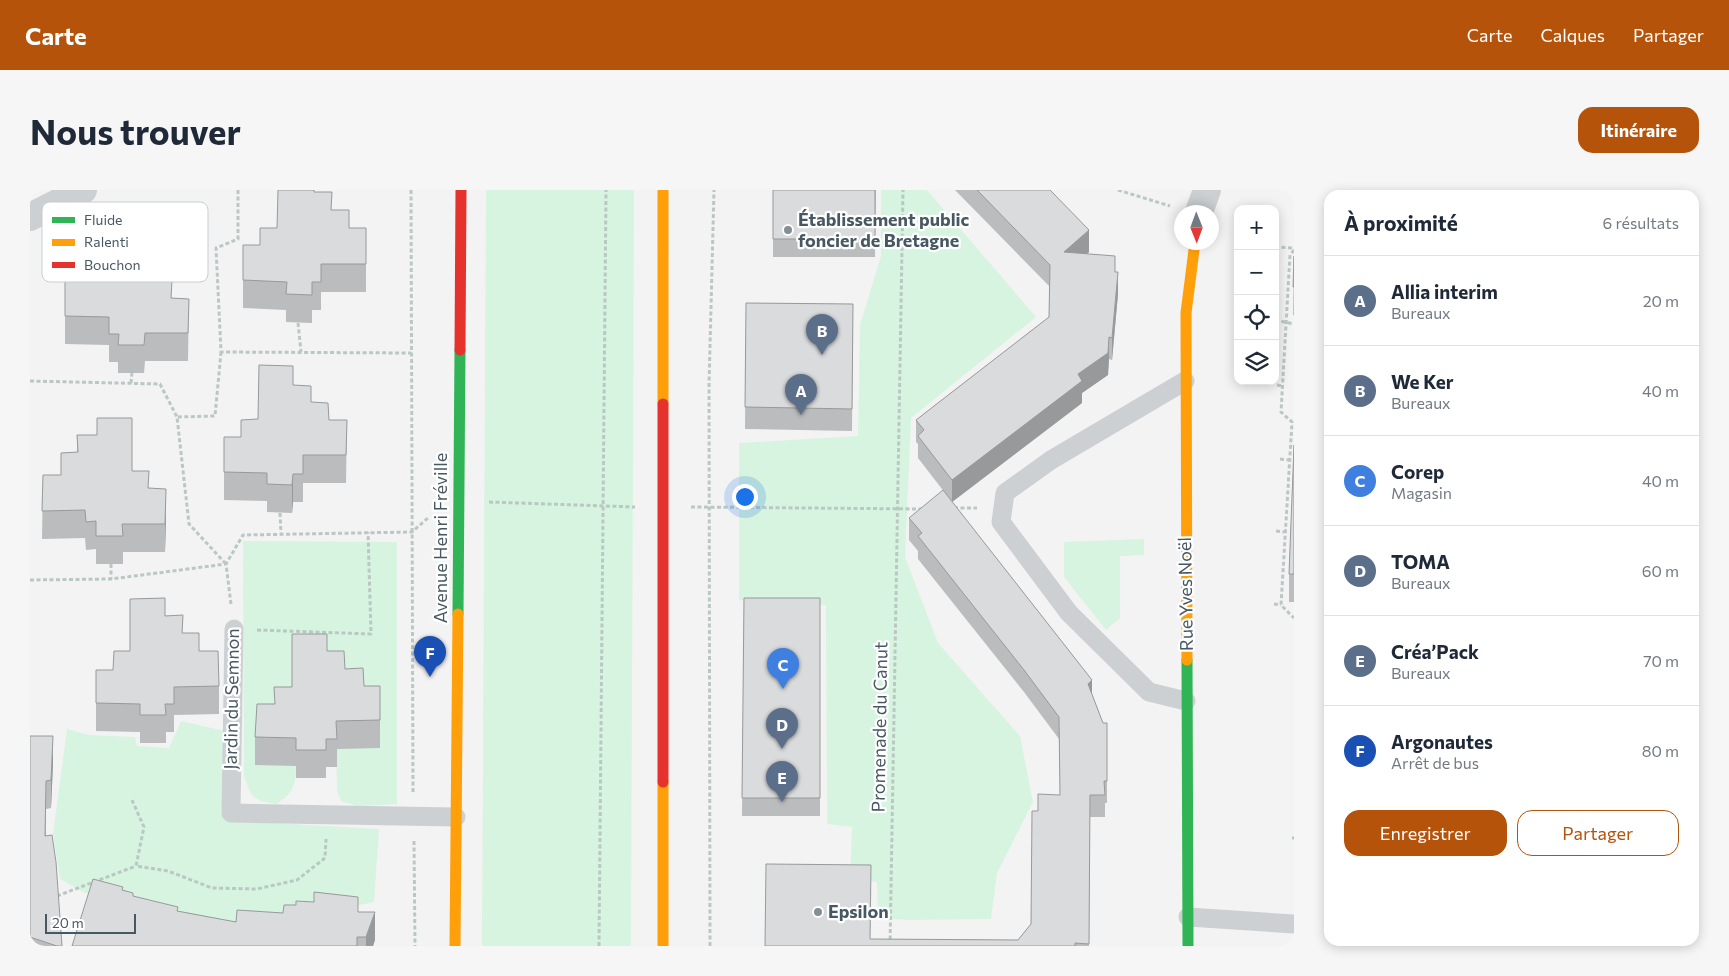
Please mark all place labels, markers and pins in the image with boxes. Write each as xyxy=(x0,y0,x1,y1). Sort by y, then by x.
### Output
place label: Établissement public foncier de Bretagne xyxy=(798,208,970,251)
marker: Établissement public foncier de Bretagne xyxy=(782,224,794,236)
pin: B xyxy=(806,314,838,355)
pin: A xyxy=(785,374,817,415)
pin: F xyxy=(414,636,446,677)
pin: C xyxy=(767,648,799,689)
pin: D xyxy=(766,708,798,749)
pin: E xyxy=(766,761,798,802)
place label: Epsilon xyxy=(828,900,889,922)
marker: Epsilon xyxy=(812,906,824,918)

